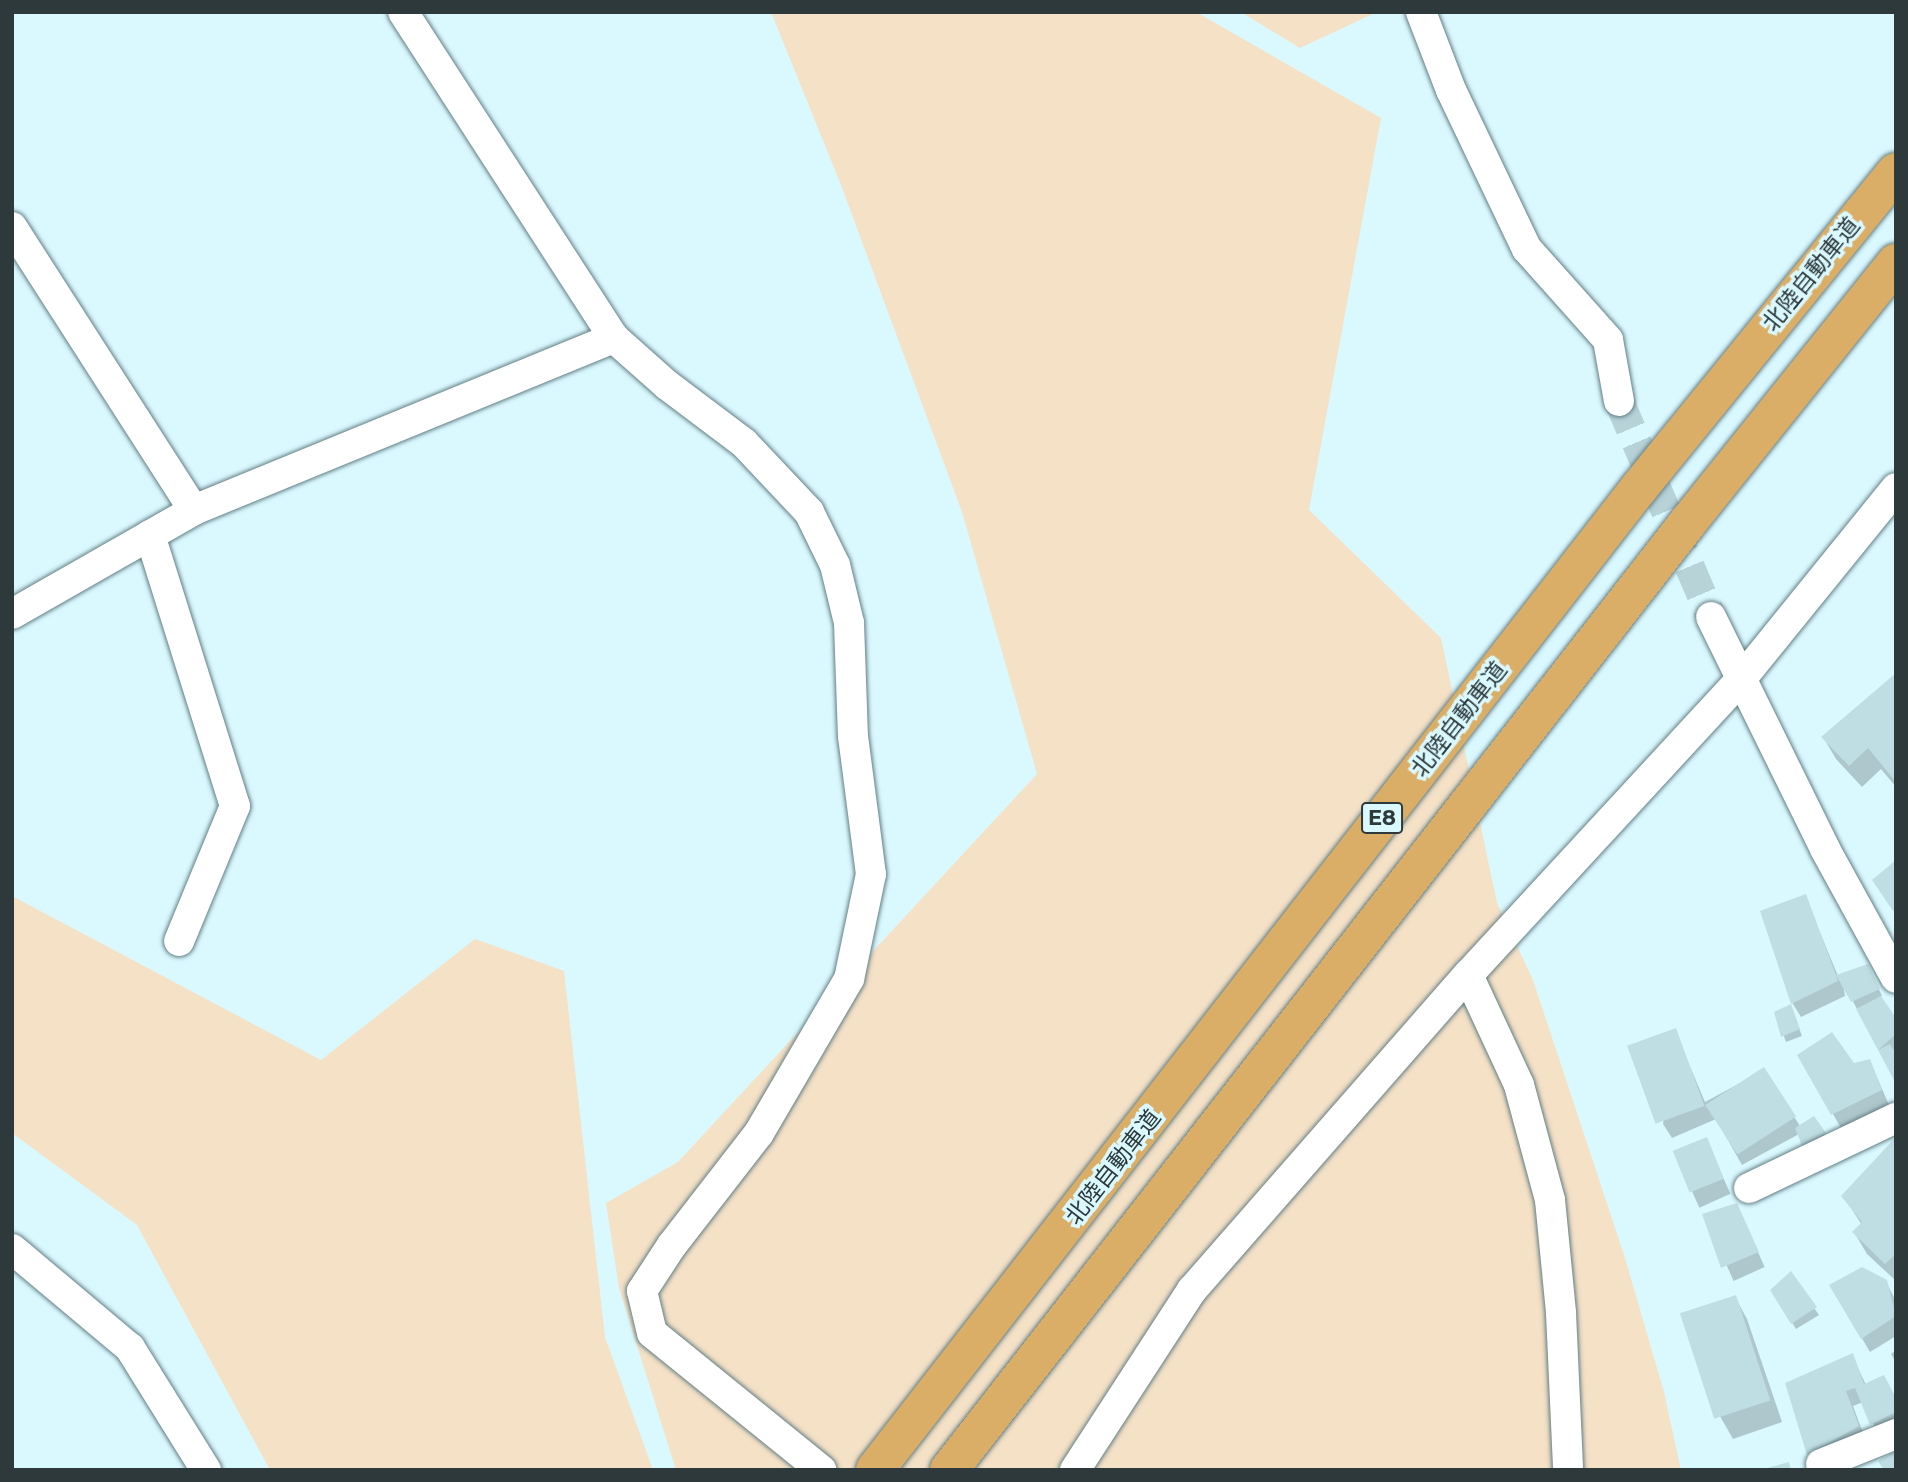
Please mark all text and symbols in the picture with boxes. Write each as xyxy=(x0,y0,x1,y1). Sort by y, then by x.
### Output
street label: 北陸自動車道 xyxy=(1757,212,1865,336)
street label: 北陸自動車道 xyxy=(1406,656,1512,782)
road number: E8 xyxy=(1361,800,1403,836)
street label: 北陸自動車道 xyxy=(1060,1104,1166,1230)

